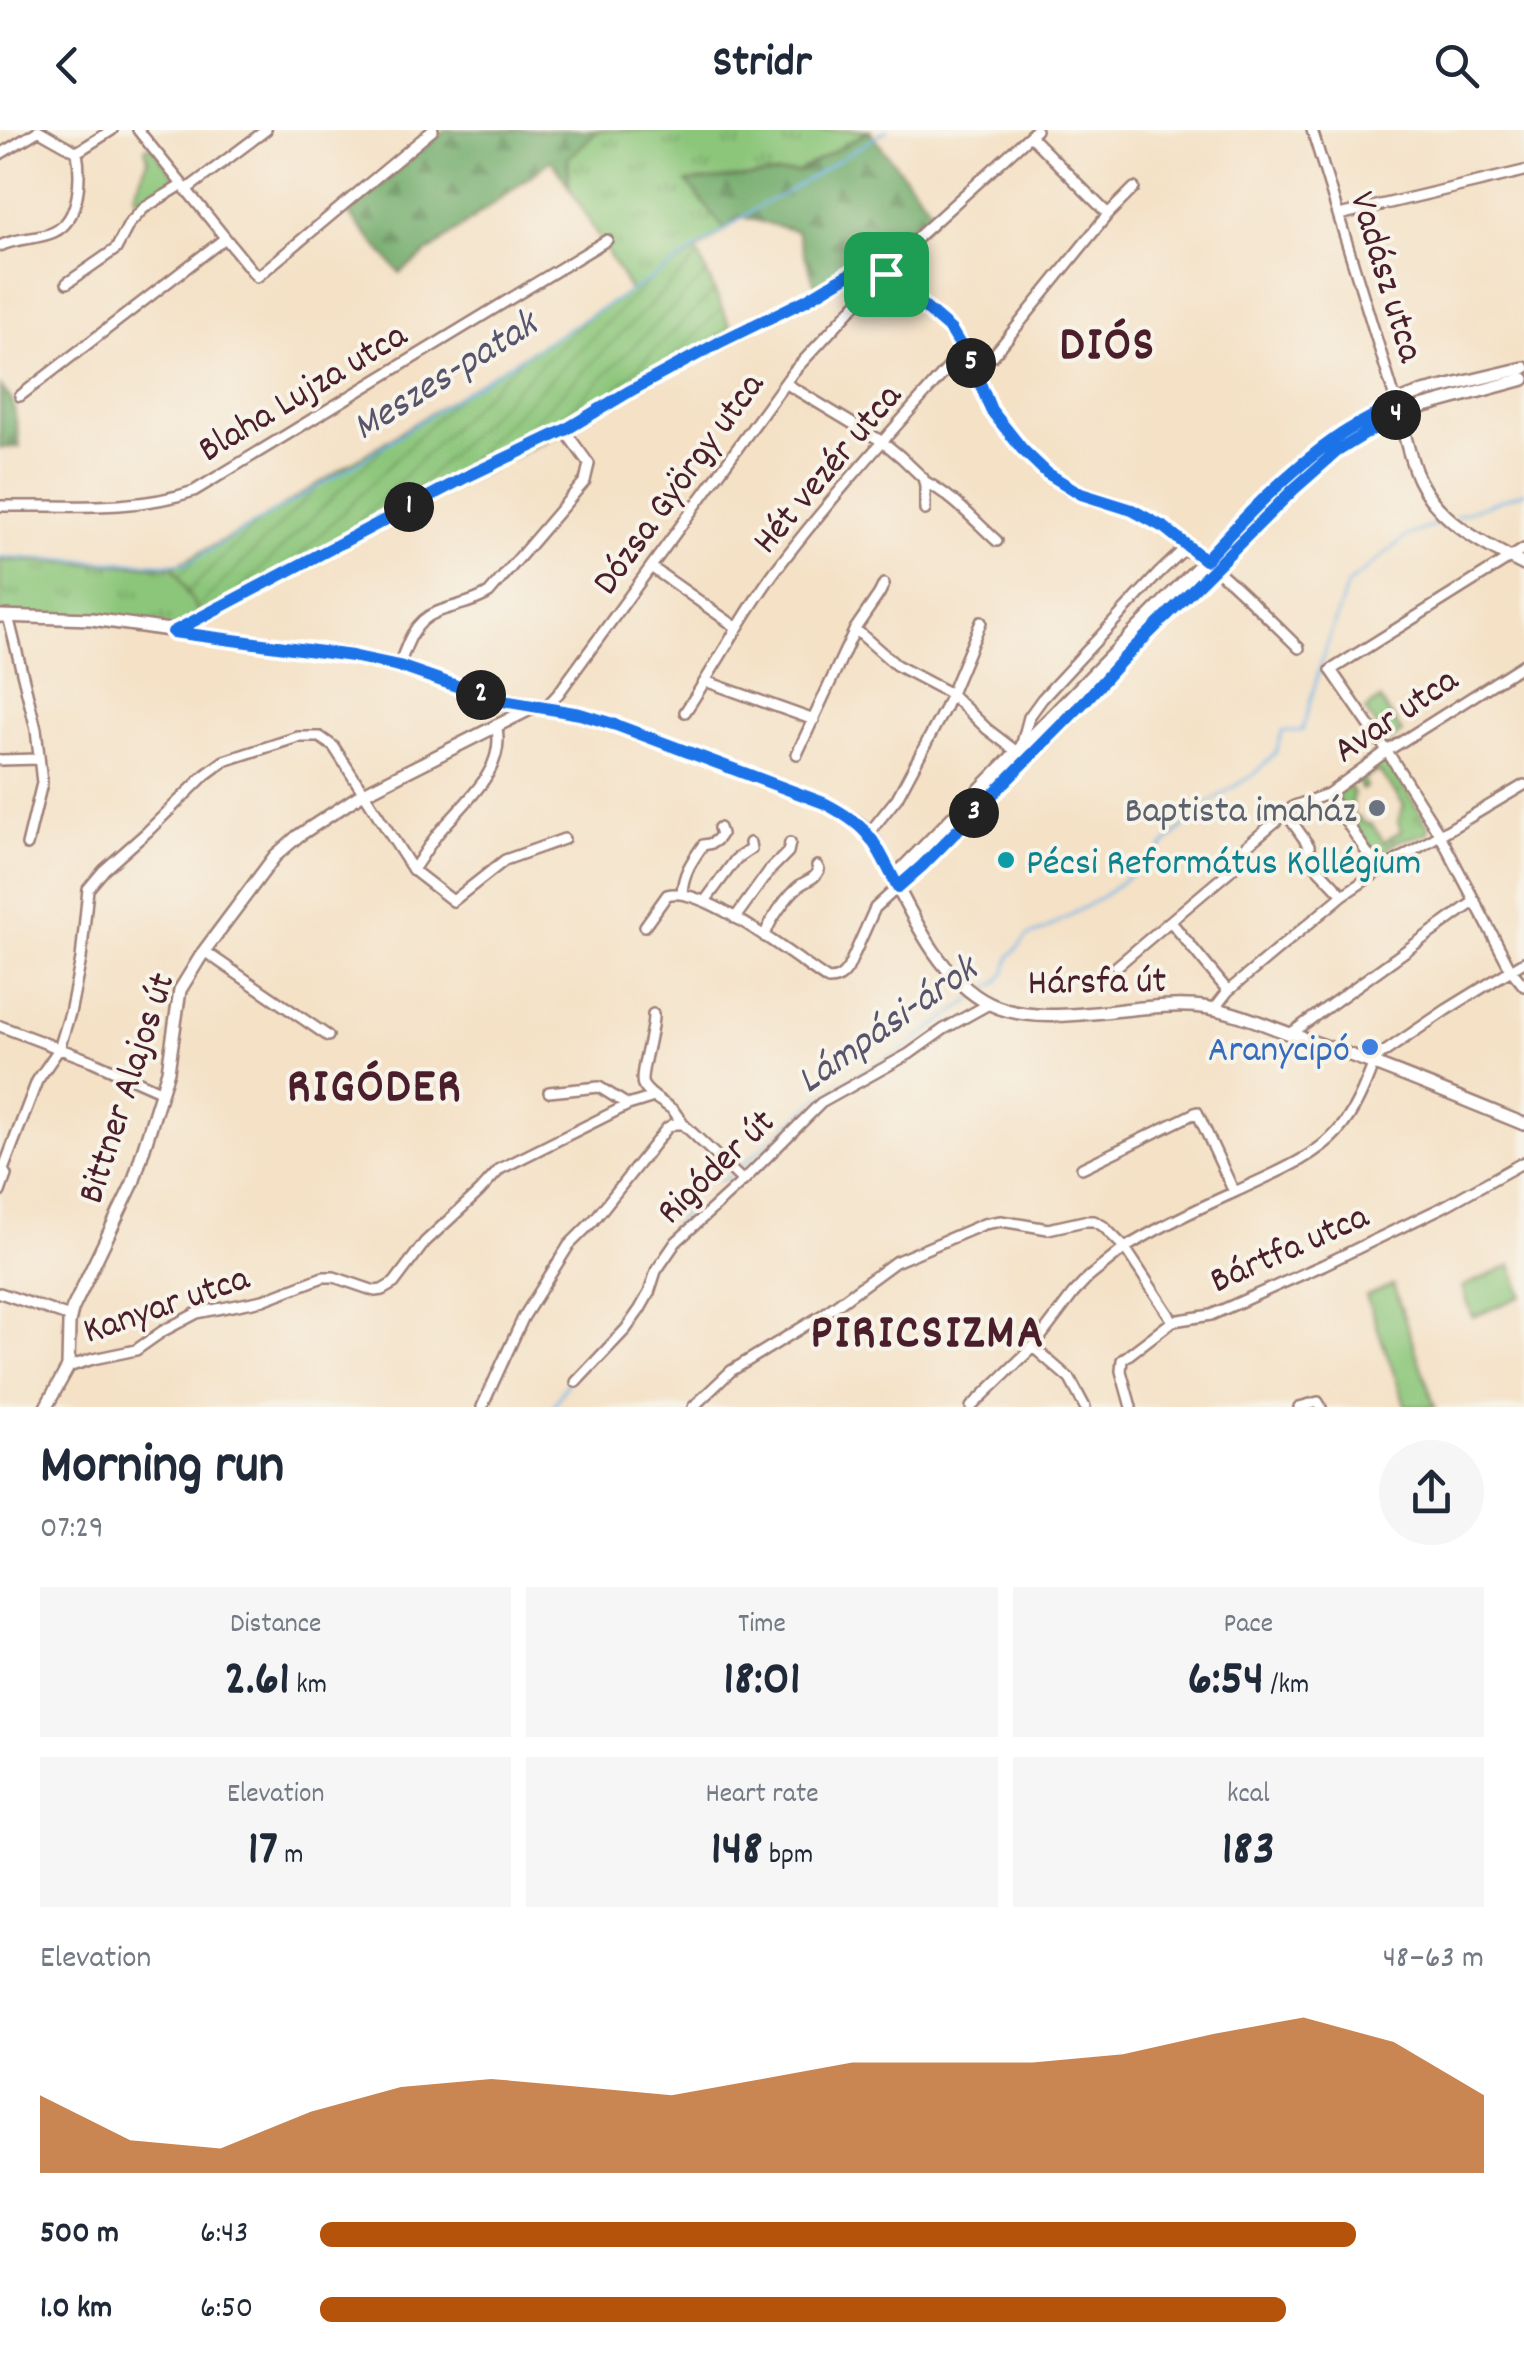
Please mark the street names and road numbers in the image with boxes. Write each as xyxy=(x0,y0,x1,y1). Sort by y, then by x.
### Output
street label: Vadász utca xyxy=(1332,186,1436,371)
street label: Blaha Lujza utca xyxy=(189,310,420,479)
street label: Dózsa György utca xyxy=(581,362,781,608)
street label: Hét vezér utca xyxy=(741,372,918,568)
street label: Avar utca xyxy=(1323,655,1472,780)
street label: Hársfa út xyxy=(1027,956,1167,1013)
street label: Bittner Alajos út xyxy=(66,966,192,1211)
street label: Rigóder út xyxy=(646,1098,790,1240)
street label: Bártfa utca xyxy=(1202,1191,1379,1310)
street label: Kanyar utca xyxy=(76,1253,258,1361)

